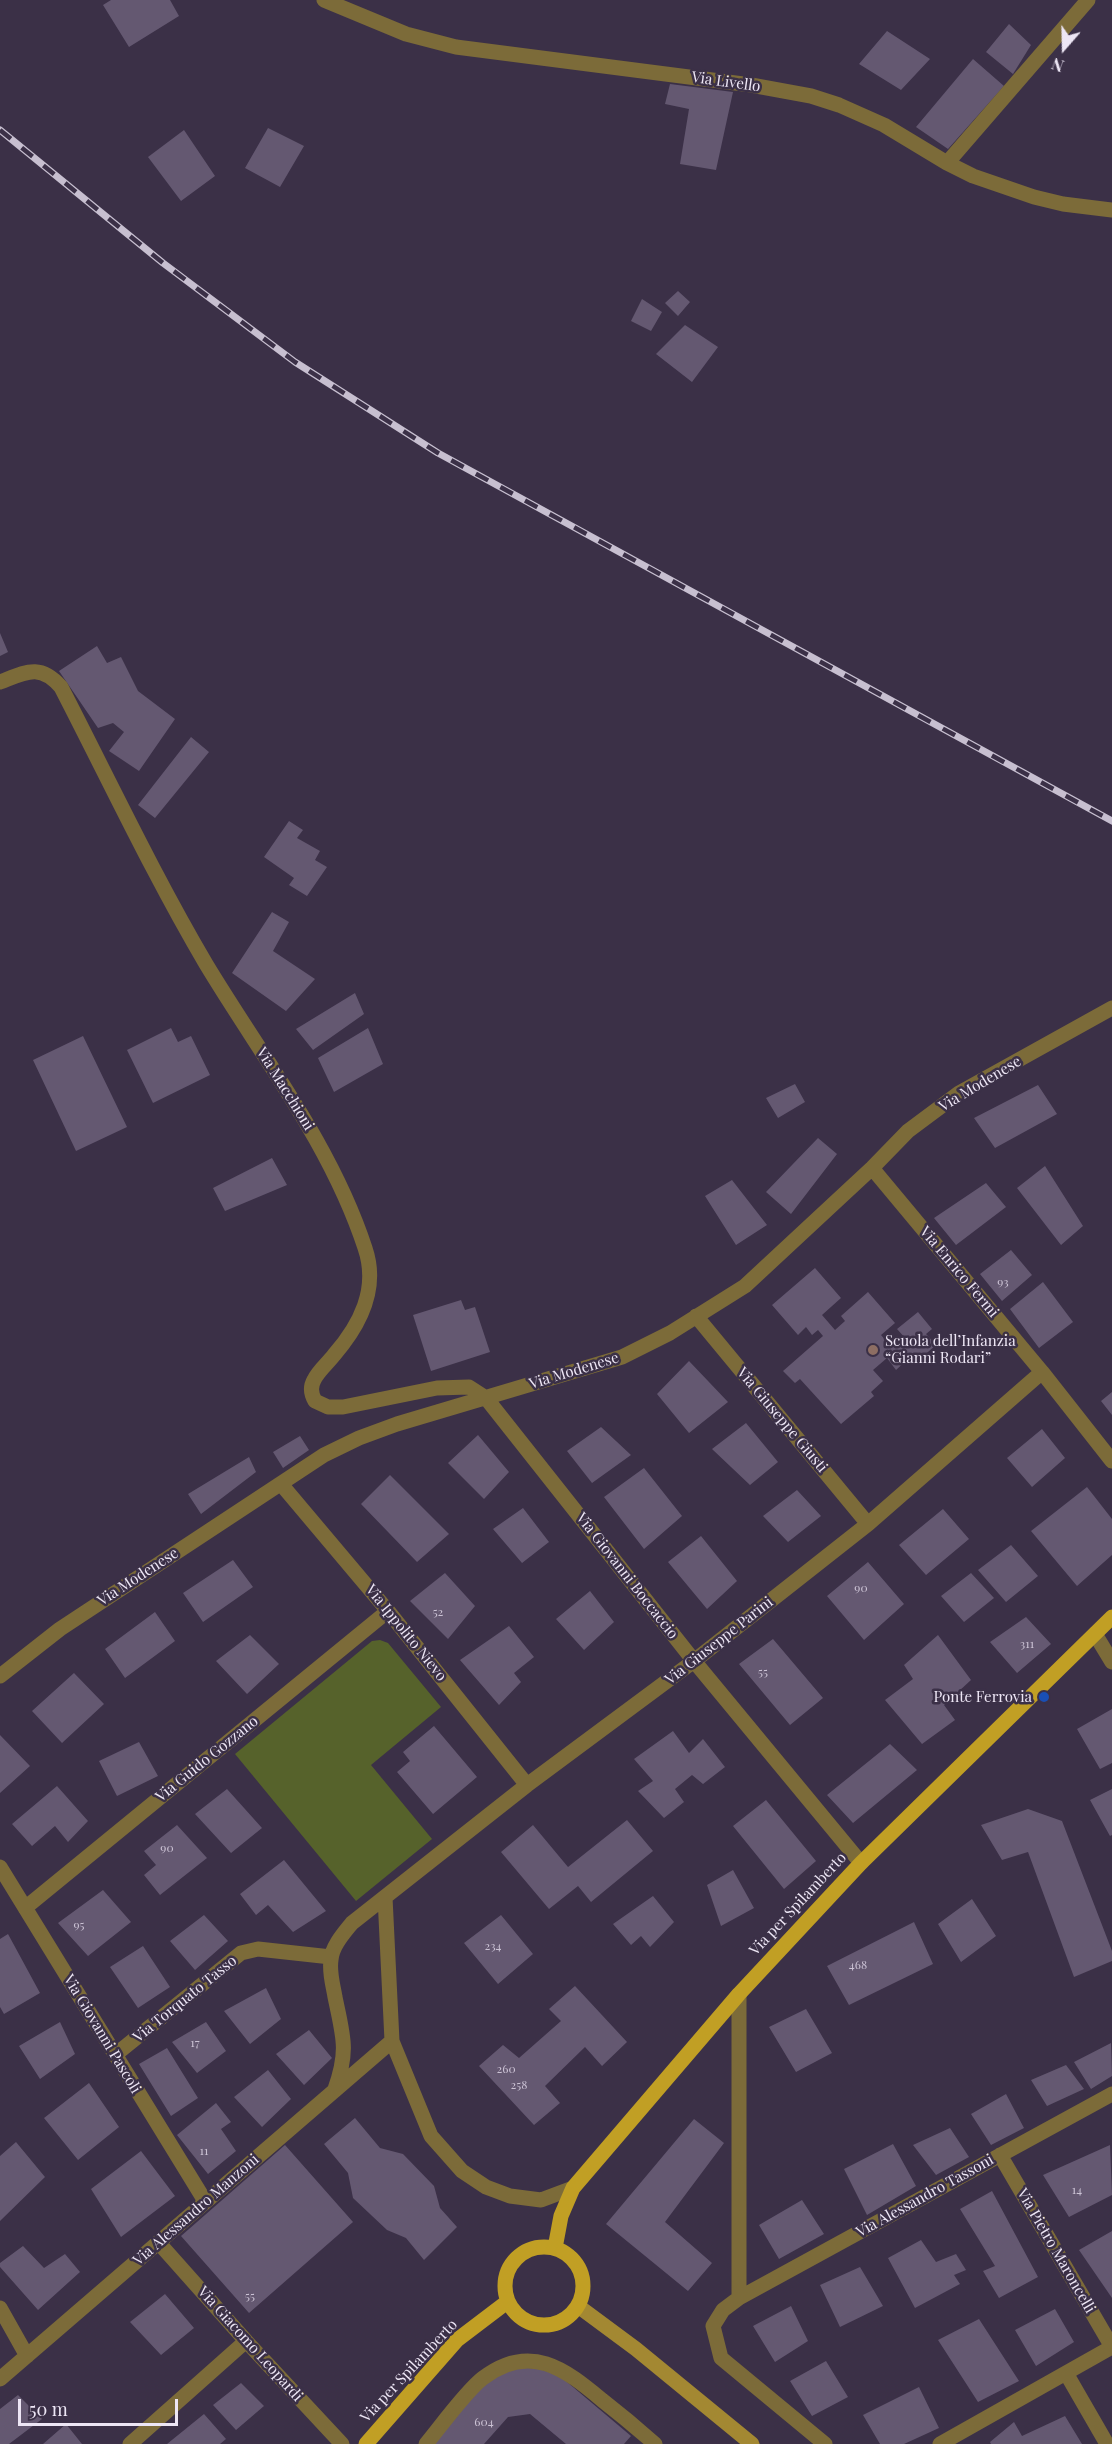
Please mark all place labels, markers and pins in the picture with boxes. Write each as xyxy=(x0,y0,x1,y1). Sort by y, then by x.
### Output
place label: Scuola dell’Infanzia “Gianni Rodari” xyxy=(885,1332,1016,1367)
marker: Scuola dell’Infanzia “Gianni Rodari” xyxy=(866,1343,880,1357)
place label: Ponte Ferrovia xyxy=(933,1688,1032,1706)
marker: Ponte Ferrovia xyxy=(1037,1690,1051,1704)

